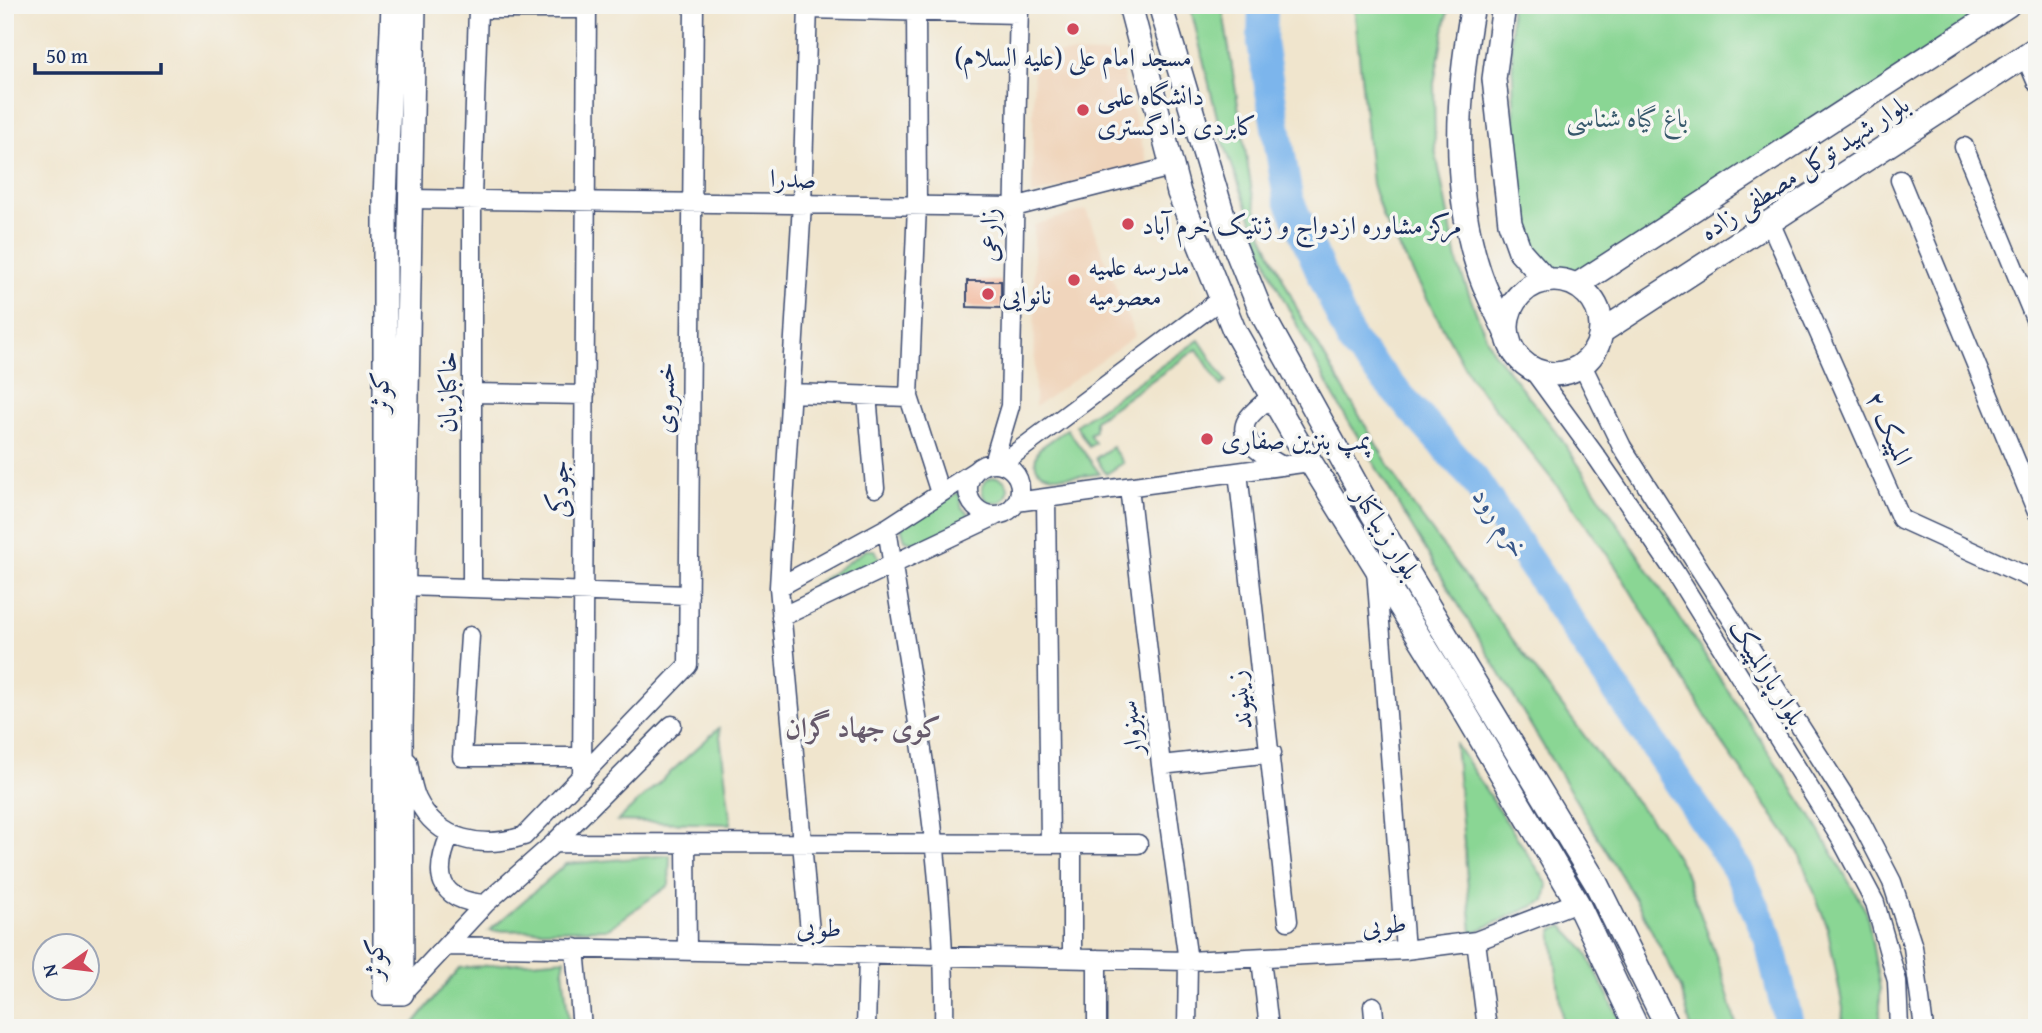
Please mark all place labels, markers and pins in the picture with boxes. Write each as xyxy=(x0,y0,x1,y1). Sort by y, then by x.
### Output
marker: مسجد امام علی (علیه السلام) xyxy=(1065,21,1081,37)
place label: مسجد امام علی (علیه السلام) xyxy=(954,37,1192,80)
place label: دانشگاه علمی کابردی دادگستری xyxy=(1097,76,1257,145)
marker: دانشگاه علمی کابردی دادگستری xyxy=(1075,102,1091,118)
place label: مرکز مشاوره ازدواج و ژنتیک خرم آباد xyxy=(1142,205,1462,249)
marker: مرکز مشاوره ازدواج و ژنتیک خرم آباد xyxy=(1120,216,1136,232)
place label: مدرسه علمیه معصومیه xyxy=(1088,246,1190,315)
marker: مدرسه علمیه معصومیه xyxy=(1066,272,1082,288)
place label: نانوایی xyxy=(1002,275,1052,314)
marker: نانوایی xyxy=(980,286,996,302)
place label: پمپ بنزین صفاری xyxy=(1221,420,1371,459)
marker: پمپ بنزین صفاری xyxy=(1199,431,1215,447)

